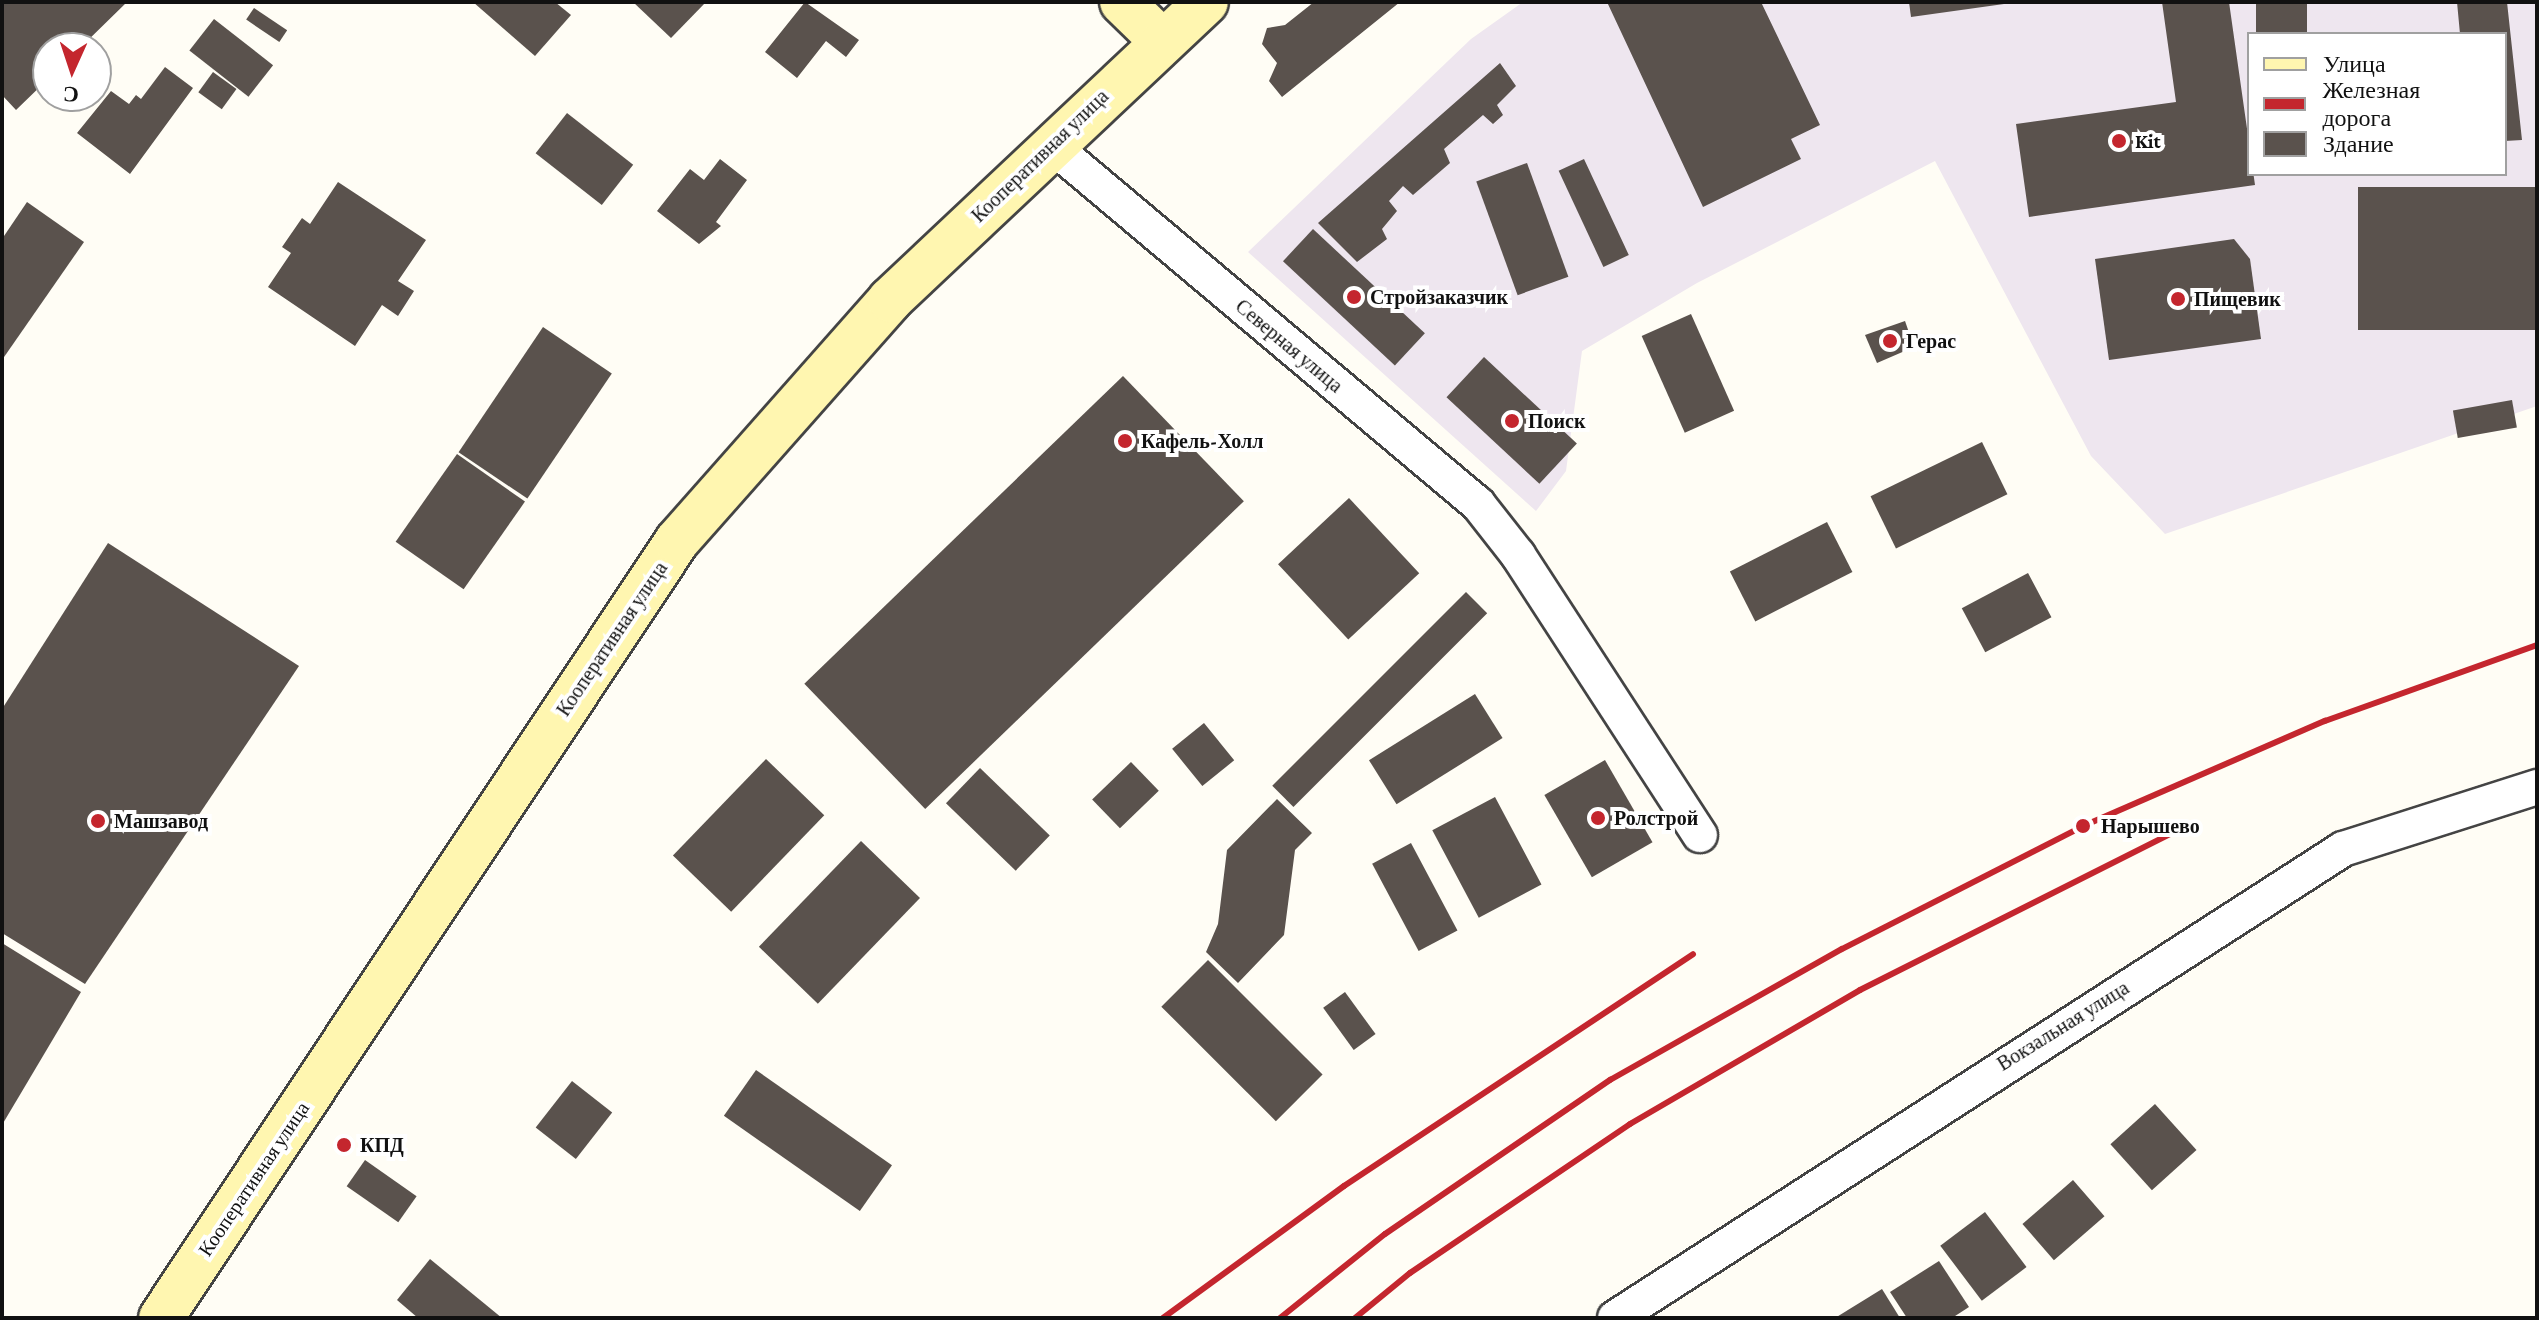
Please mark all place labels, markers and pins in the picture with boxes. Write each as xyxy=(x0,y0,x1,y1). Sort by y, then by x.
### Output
place label: Kit xyxy=(2135,129,2161,153)
marker: Kit xyxy=(2110,132,2128,150)
place label: Стройзаказчик xyxy=(1370,285,1508,309)
place label: Пищевик xyxy=(2194,287,2281,311)
marker: Стройзаказчик xyxy=(1345,288,1363,306)
marker: Пищевик xyxy=(2169,290,2187,308)
place label: Герас xyxy=(1906,329,1956,353)
marker: Герас xyxy=(1881,332,1899,350)
place label: Поиск xyxy=(1528,409,1585,433)
marker: Поиск xyxy=(1503,412,1521,430)
place label: Кафель-Холл xyxy=(1141,429,1263,453)
marker: Кафель-Холл xyxy=(1116,432,1134,450)
place label: Ролстрой xyxy=(1614,806,1698,830)
place label: Машзавод xyxy=(114,809,208,833)
marker: Ролстрой xyxy=(1589,809,1607,827)
marker: Машзавод xyxy=(89,812,107,830)
place label: Нарышево xyxy=(2101,814,2200,838)
marker: Нарышево xyxy=(2072,815,2094,837)
place label: КПД xyxy=(360,1133,404,1157)
marker: КПД xyxy=(335,1136,353,1154)

